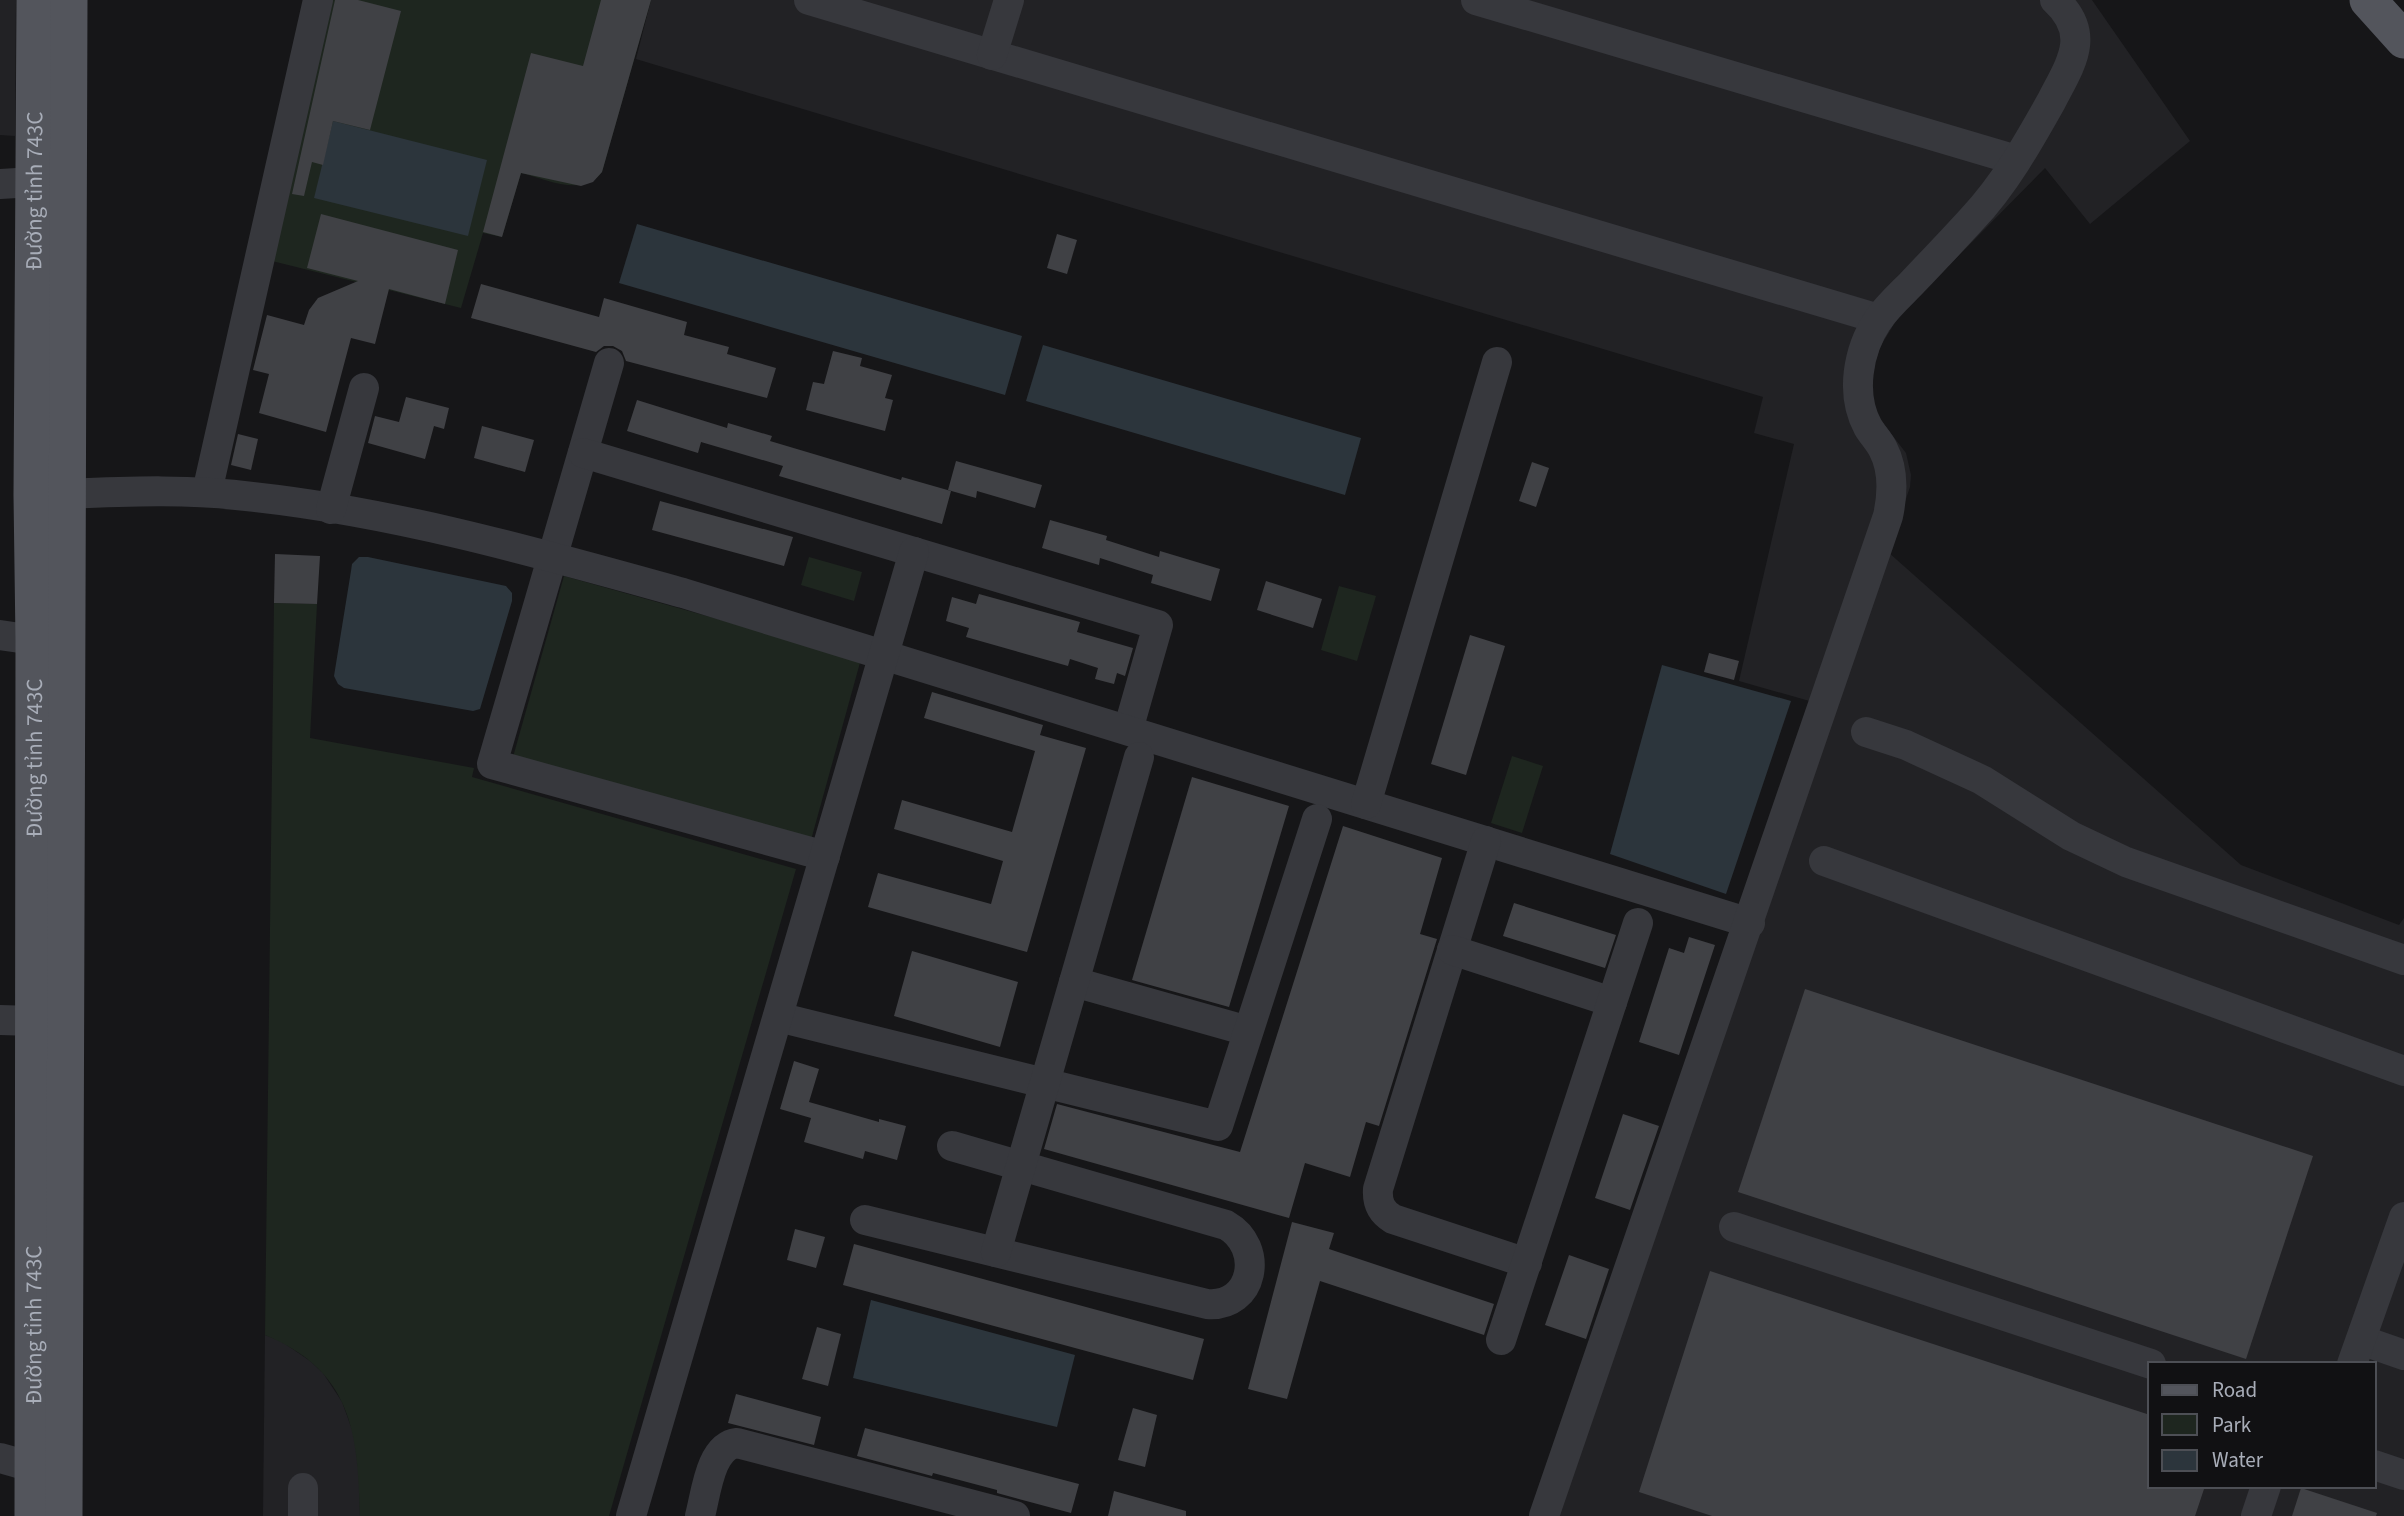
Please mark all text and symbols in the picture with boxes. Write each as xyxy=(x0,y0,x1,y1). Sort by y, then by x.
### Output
street label: Đường tỉnh 743C xyxy=(17,111,51,271)
street label: Đường tỉnh 743C xyxy=(17,678,50,838)
street label: Đường tỉnh 743C xyxy=(17,1245,50,1405)
legend xyxy=(2148,1362,2376,1488)
text: Road xyxy=(2212,1375,2257,1405)
text: Park xyxy=(2212,1410,2252,1440)
text: Water xyxy=(2212,1445,2264,1475)

